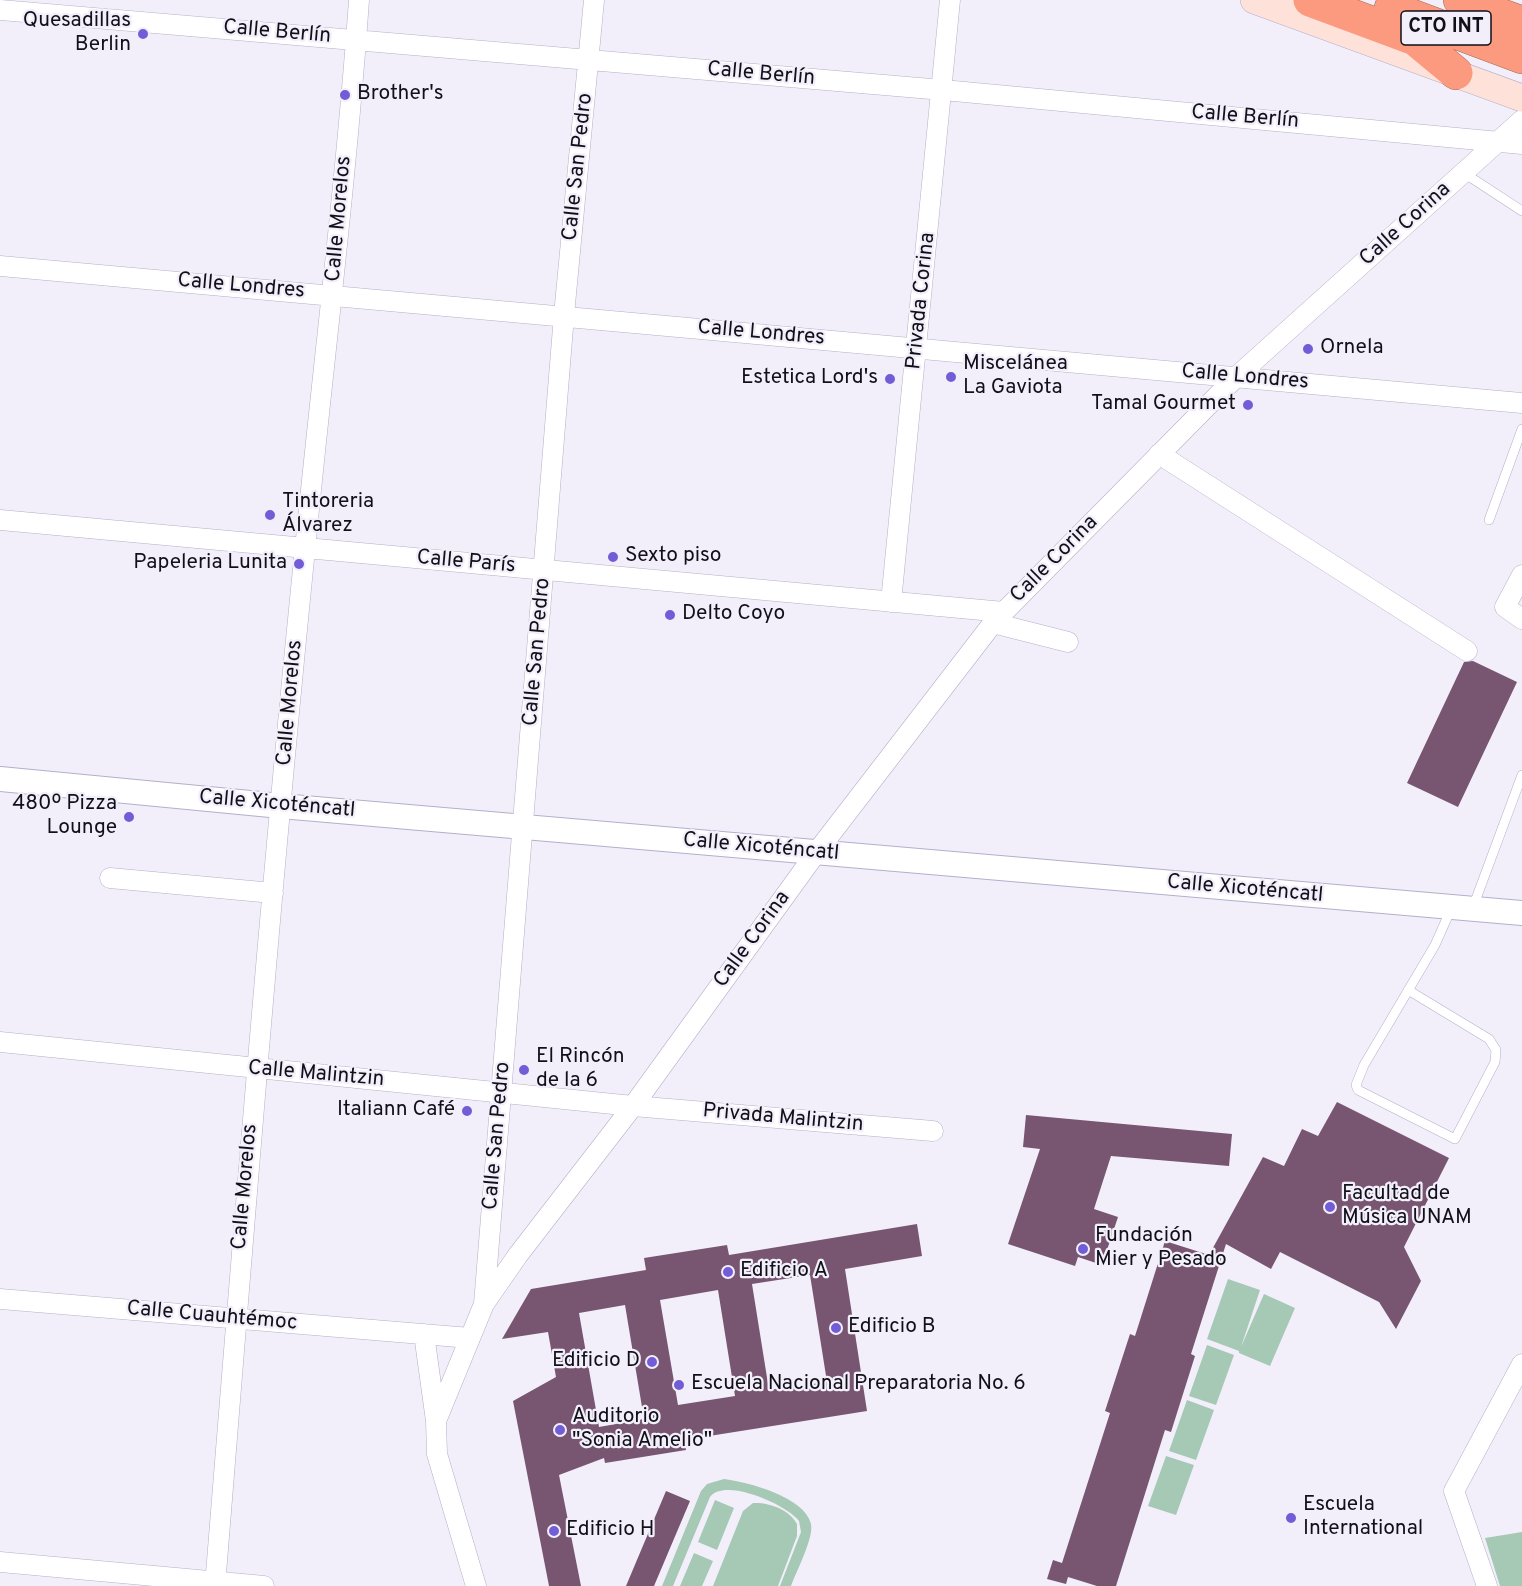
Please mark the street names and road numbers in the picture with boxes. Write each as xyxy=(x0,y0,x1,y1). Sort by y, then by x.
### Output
road number: CTO INT xyxy=(1401,11,1491,45)
street label: Calle Berlín xyxy=(222,16,332,50)
street label: Calle Berlín xyxy=(706,58,816,92)
street label: Calle San Pedro xyxy=(559,92,599,242)
street label: Calle Berlín xyxy=(1190,101,1300,135)
street label: Calle Morelos xyxy=(322,155,358,283)
street label: Calle Corina xyxy=(1355,178,1457,272)
street label: Privada Corina xyxy=(902,231,942,371)
street label: Calle Londres xyxy=(176,269,306,305)
street label: Calle Londres xyxy=(696,316,826,352)
street label: Calle Londres xyxy=(1180,360,1310,396)
street label: Calle Corina xyxy=(1006,511,1104,609)
street label: Calle París xyxy=(415,546,517,580)
street label: Calle San Pedro xyxy=(519,577,557,727)
street label: Calle Morelos xyxy=(273,639,309,767)
street label: Calle Xicoténcatl xyxy=(198,786,356,824)
street label: Calle Xicoténcatl xyxy=(682,829,840,867)
street label: Calle Xicoténcatl xyxy=(1166,871,1324,909)
street label: Calle Corina xyxy=(709,887,797,993)
street label: Calle Malintzin xyxy=(247,1056,385,1094)
street label: Calle San Pedro xyxy=(479,1061,517,1211)
street label: Privada Malintzin xyxy=(702,1099,864,1139)
street label: Calle Morelos xyxy=(228,1123,264,1251)
street label: Calle Cuauhtémoc xyxy=(125,1297,299,1337)

